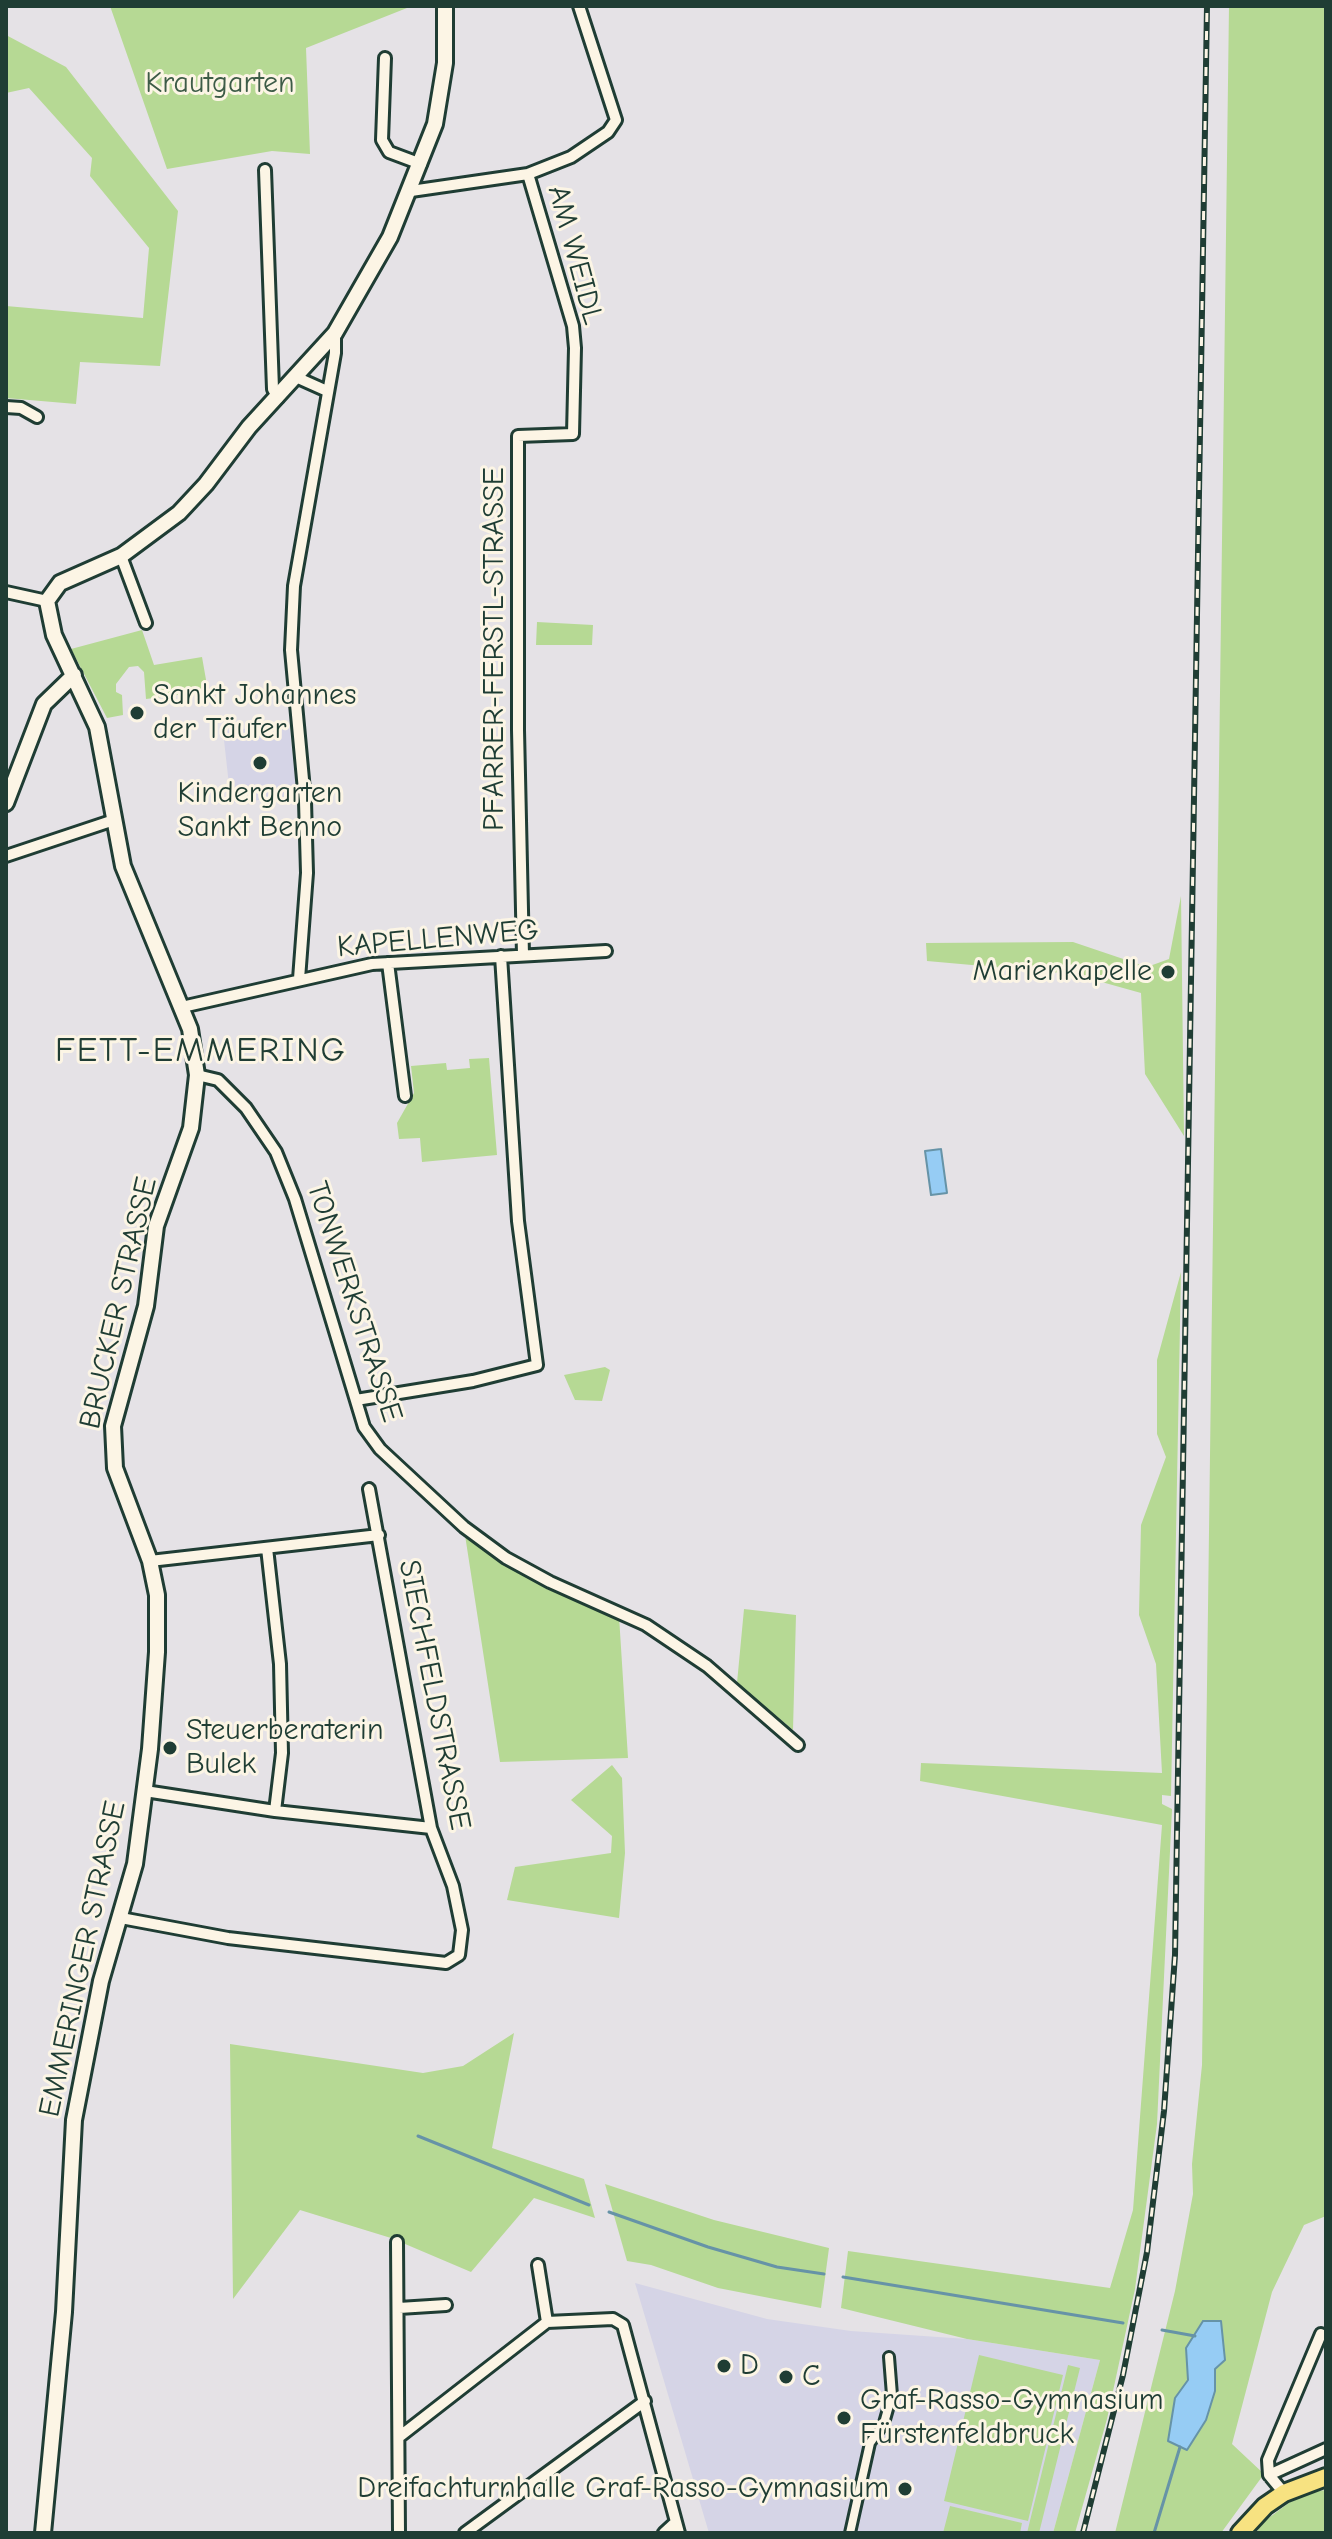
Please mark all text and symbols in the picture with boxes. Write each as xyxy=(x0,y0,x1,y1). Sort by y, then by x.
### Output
park label: Krautgarten xyxy=(145,66,295,102)
street label: AM WEIDL xyxy=(539,182,611,328)
street label: PFARRER-FERSTL-STRASSE xyxy=(477,467,513,831)
place label: Sankt Johannes der Täufer xyxy=(153,678,357,748)
marker: Sankt Johannes der Täufer xyxy=(128,704,146,722)
marker: Kindergarten Sankt Benno xyxy=(251,754,269,772)
place label: Kindergarten Sankt Benno xyxy=(178,776,342,846)
street label: KAPELLENWEG xyxy=(336,912,540,966)
place label: Marienkapelle xyxy=(973,954,1152,990)
marker: Marienkapelle xyxy=(1159,963,1177,981)
district label: FETT-EMMERING xyxy=(55,1031,347,1071)
street label: BRUCKER STRASSE xyxy=(73,1174,165,1432)
street label: TONWERKSTRASSE xyxy=(298,1177,410,1427)
street label: SIECHFELDSTRASSE xyxy=(390,1557,478,1833)
place label: Steuerberaterin Bulek xyxy=(186,1713,384,1784)
marker: Steuerberaterin Bulek xyxy=(161,1739,179,1757)
street label: EMMERINGER STRASSE xyxy=(32,1798,134,2120)
place label: D xyxy=(740,2348,759,2384)
marker: D xyxy=(715,2357,733,2375)
place label: C xyxy=(802,2359,820,2395)
marker: C xyxy=(777,2368,795,2386)
place label: Graf-Rasso-Gymnasium Fürstenfeldbruck xyxy=(860,2383,1164,2454)
marker: Graf-Rasso-Gymnasium Fürstenfeldbruck xyxy=(835,2409,853,2427)
place label: Dreifachturnhalle Graf-Rasso-Gymnasium xyxy=(357,2471,889,2507)
marker: Dreifachturnhalle Graf-Rasso-Gymnasium xyxy=(896,2480,914,2498)

